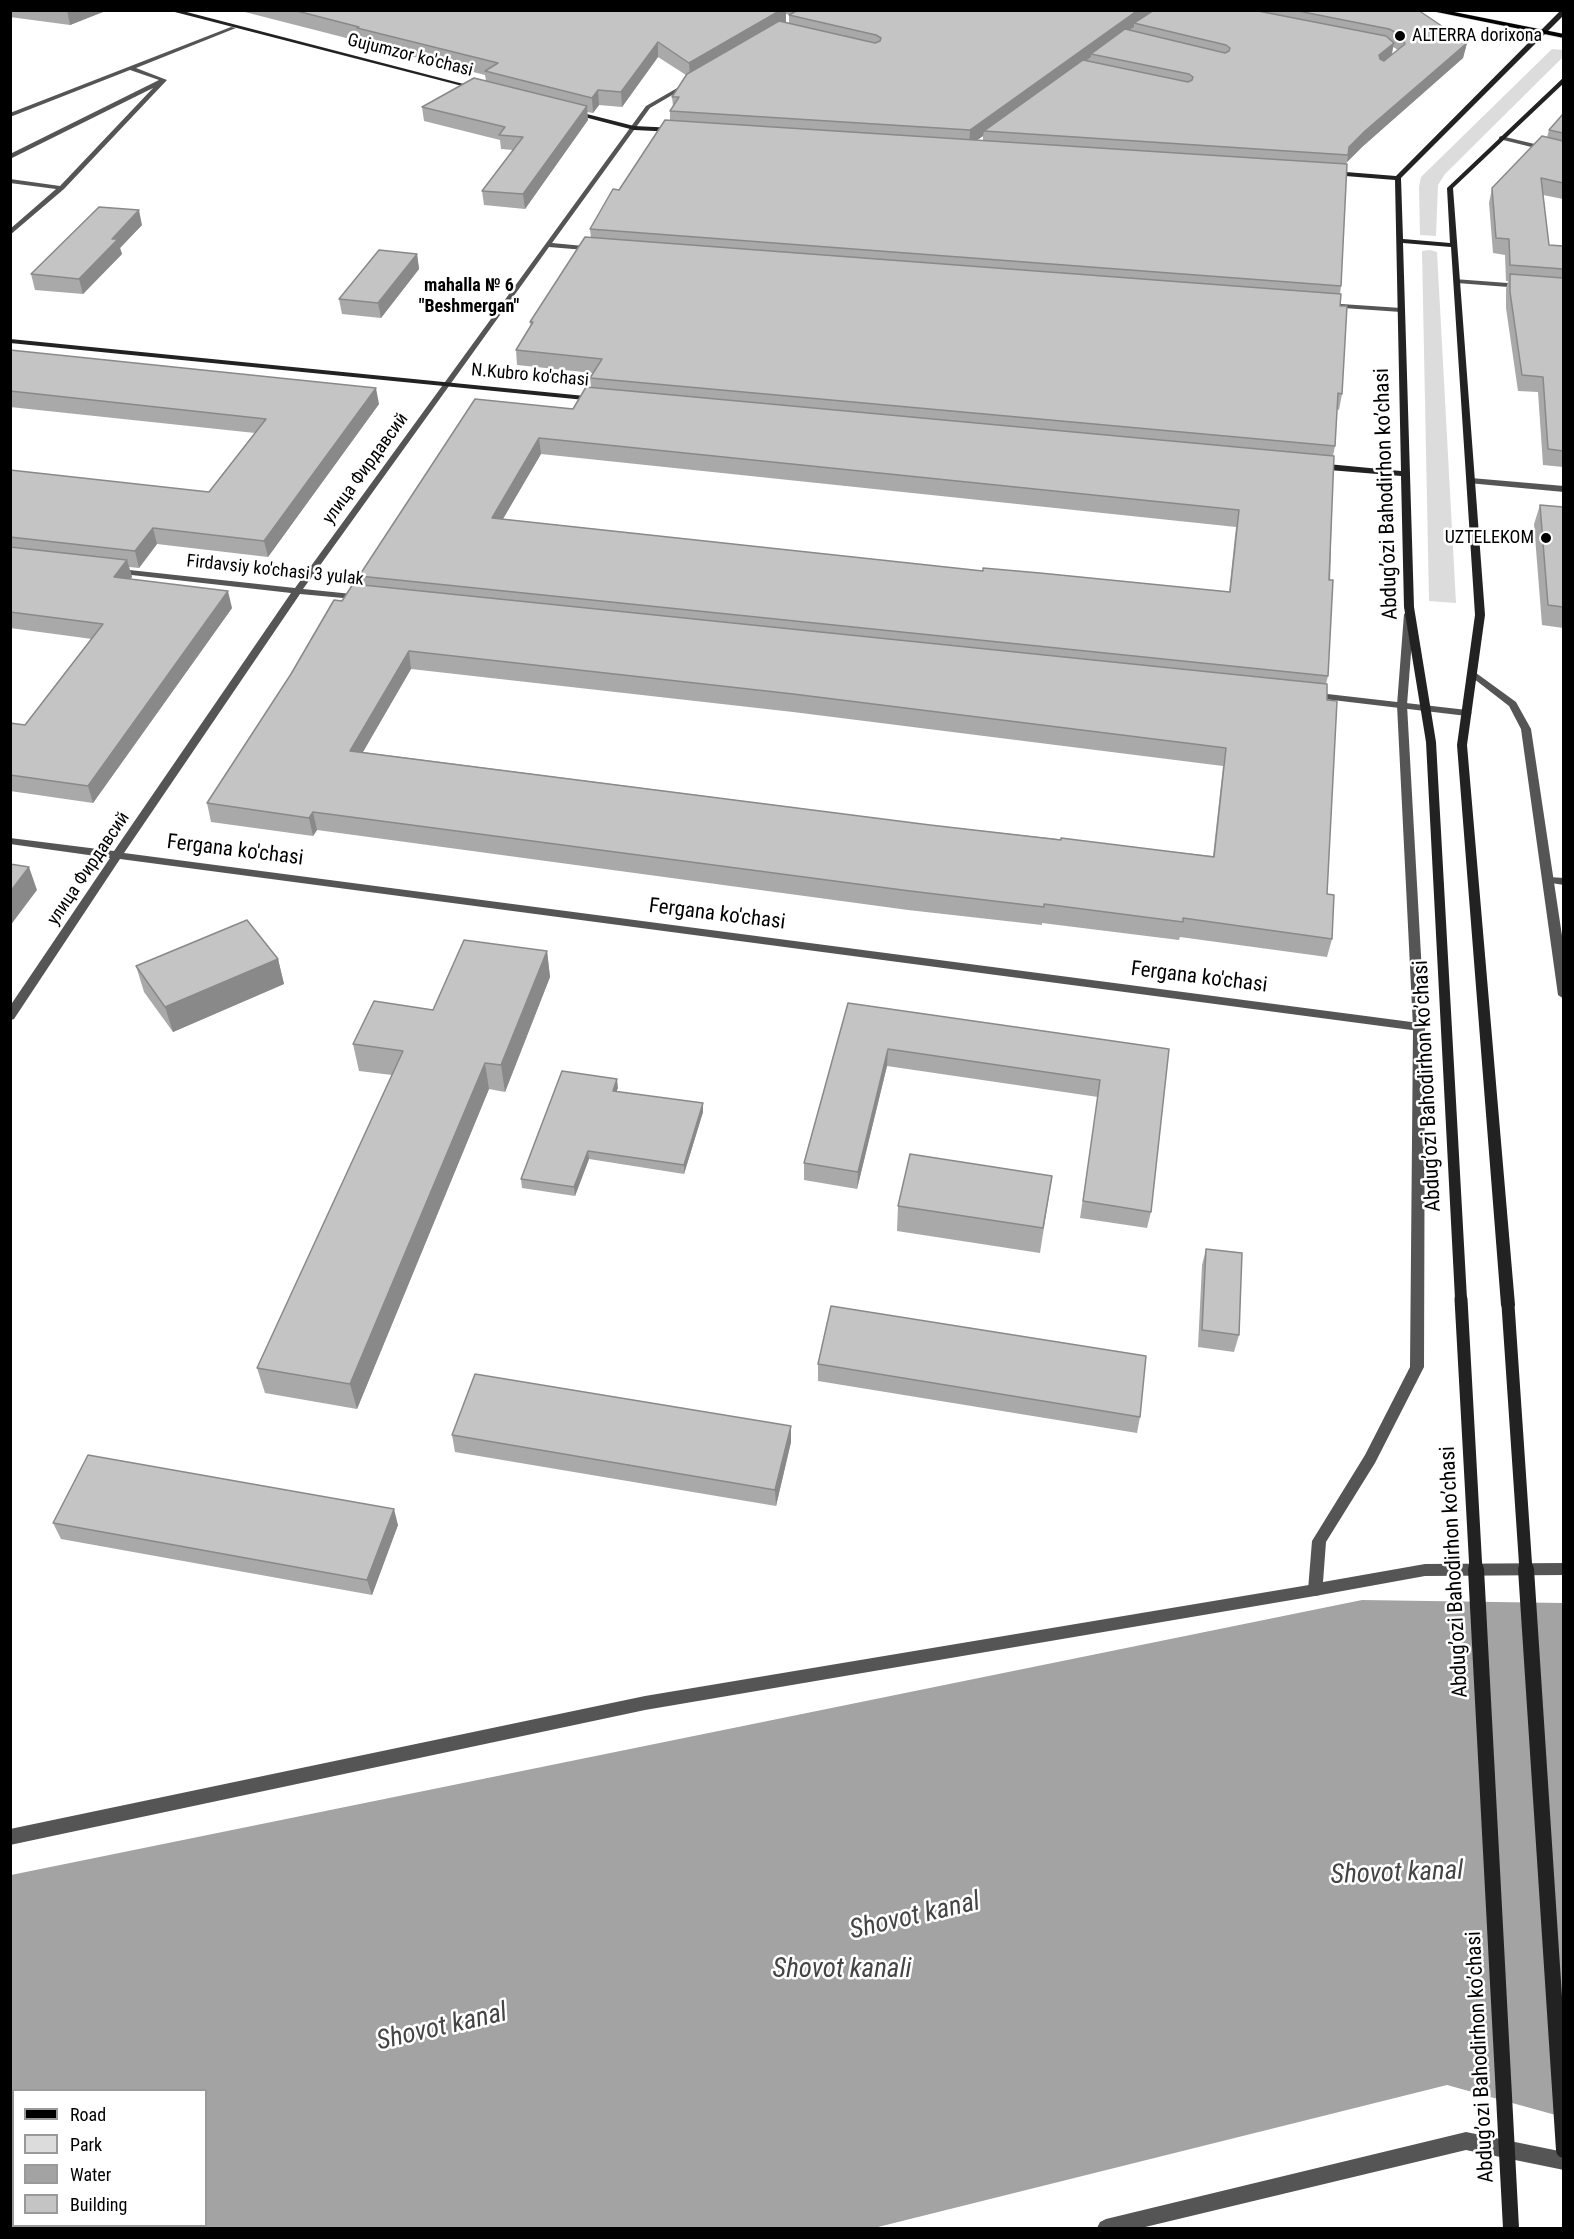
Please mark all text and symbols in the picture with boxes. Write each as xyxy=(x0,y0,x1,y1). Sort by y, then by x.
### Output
place label: ALTERRA dorixona xyxy=(1412,25,1542,47)
marker: ALTERRA dorixona xyxy=(1393,29,1407,43)
street label: Gujumzor ko'chasi xyxy=(345,30,475,82)
district label: mahalla № 6 "Beshmergan" xyxy=(419,275,519,318)
street label: N.Kubro ko'chasi xyxy=(470,360,590,392)
street label: Abdug’ozi Bahodirhon ko’chasi xyxy=(1370,368,1404,620)
street label: улица Фирдавсий xyxy=(319,409,413,529)
place label: UZTELEKOM xyxy=(1445,527,1534,549)
marker: UZTELEKOM xyxy=(1539,531,1553,545)
street label: Firdavsiy ko'chasi 3 yulak xyxy=(185,551,365,591)
street label: улица Фирдавсий xyxy=(43,808,135,930)
street label: Fergana ko'chasi xyxy=(165,830,305,872)
street label: Fergana ko'chasi xyxy=(647,894,787,936)
street label: Fergana ko'chasi xyxy=(1129,957,1269,999)
street label: Abdug’ozi Bahodirhon ko’chasi xyxy=(1409,960,1447,1212)
street label: Abdug’ozi Bahodirhon ko’chasi xyxy=(1436,1446,1474,1698)
water label: Shovot kanal xyxy=(1330,1855,1464,1893)
water label: Shovot kanal xyxy=(847,1886,983,1948)
street label: Abdug’ozi Bahodirhon ko’chasi xyxy=(1462,1931,1500,2183)
water label: Shovot kanali xyxy=(773,1954,911,1986)
water label: Shovot kanal xyxy=(374,1997,510,2059)
legend xyxy=(12,2089,207,2227)
text: Road xyxy=(70,2104,106,2125)
text: Park xyxy=(70,2134,102,2155)
text: Water xyxy=(70,2164,111,2185)
text: Building xyxy=(70,2194,127,2215)

